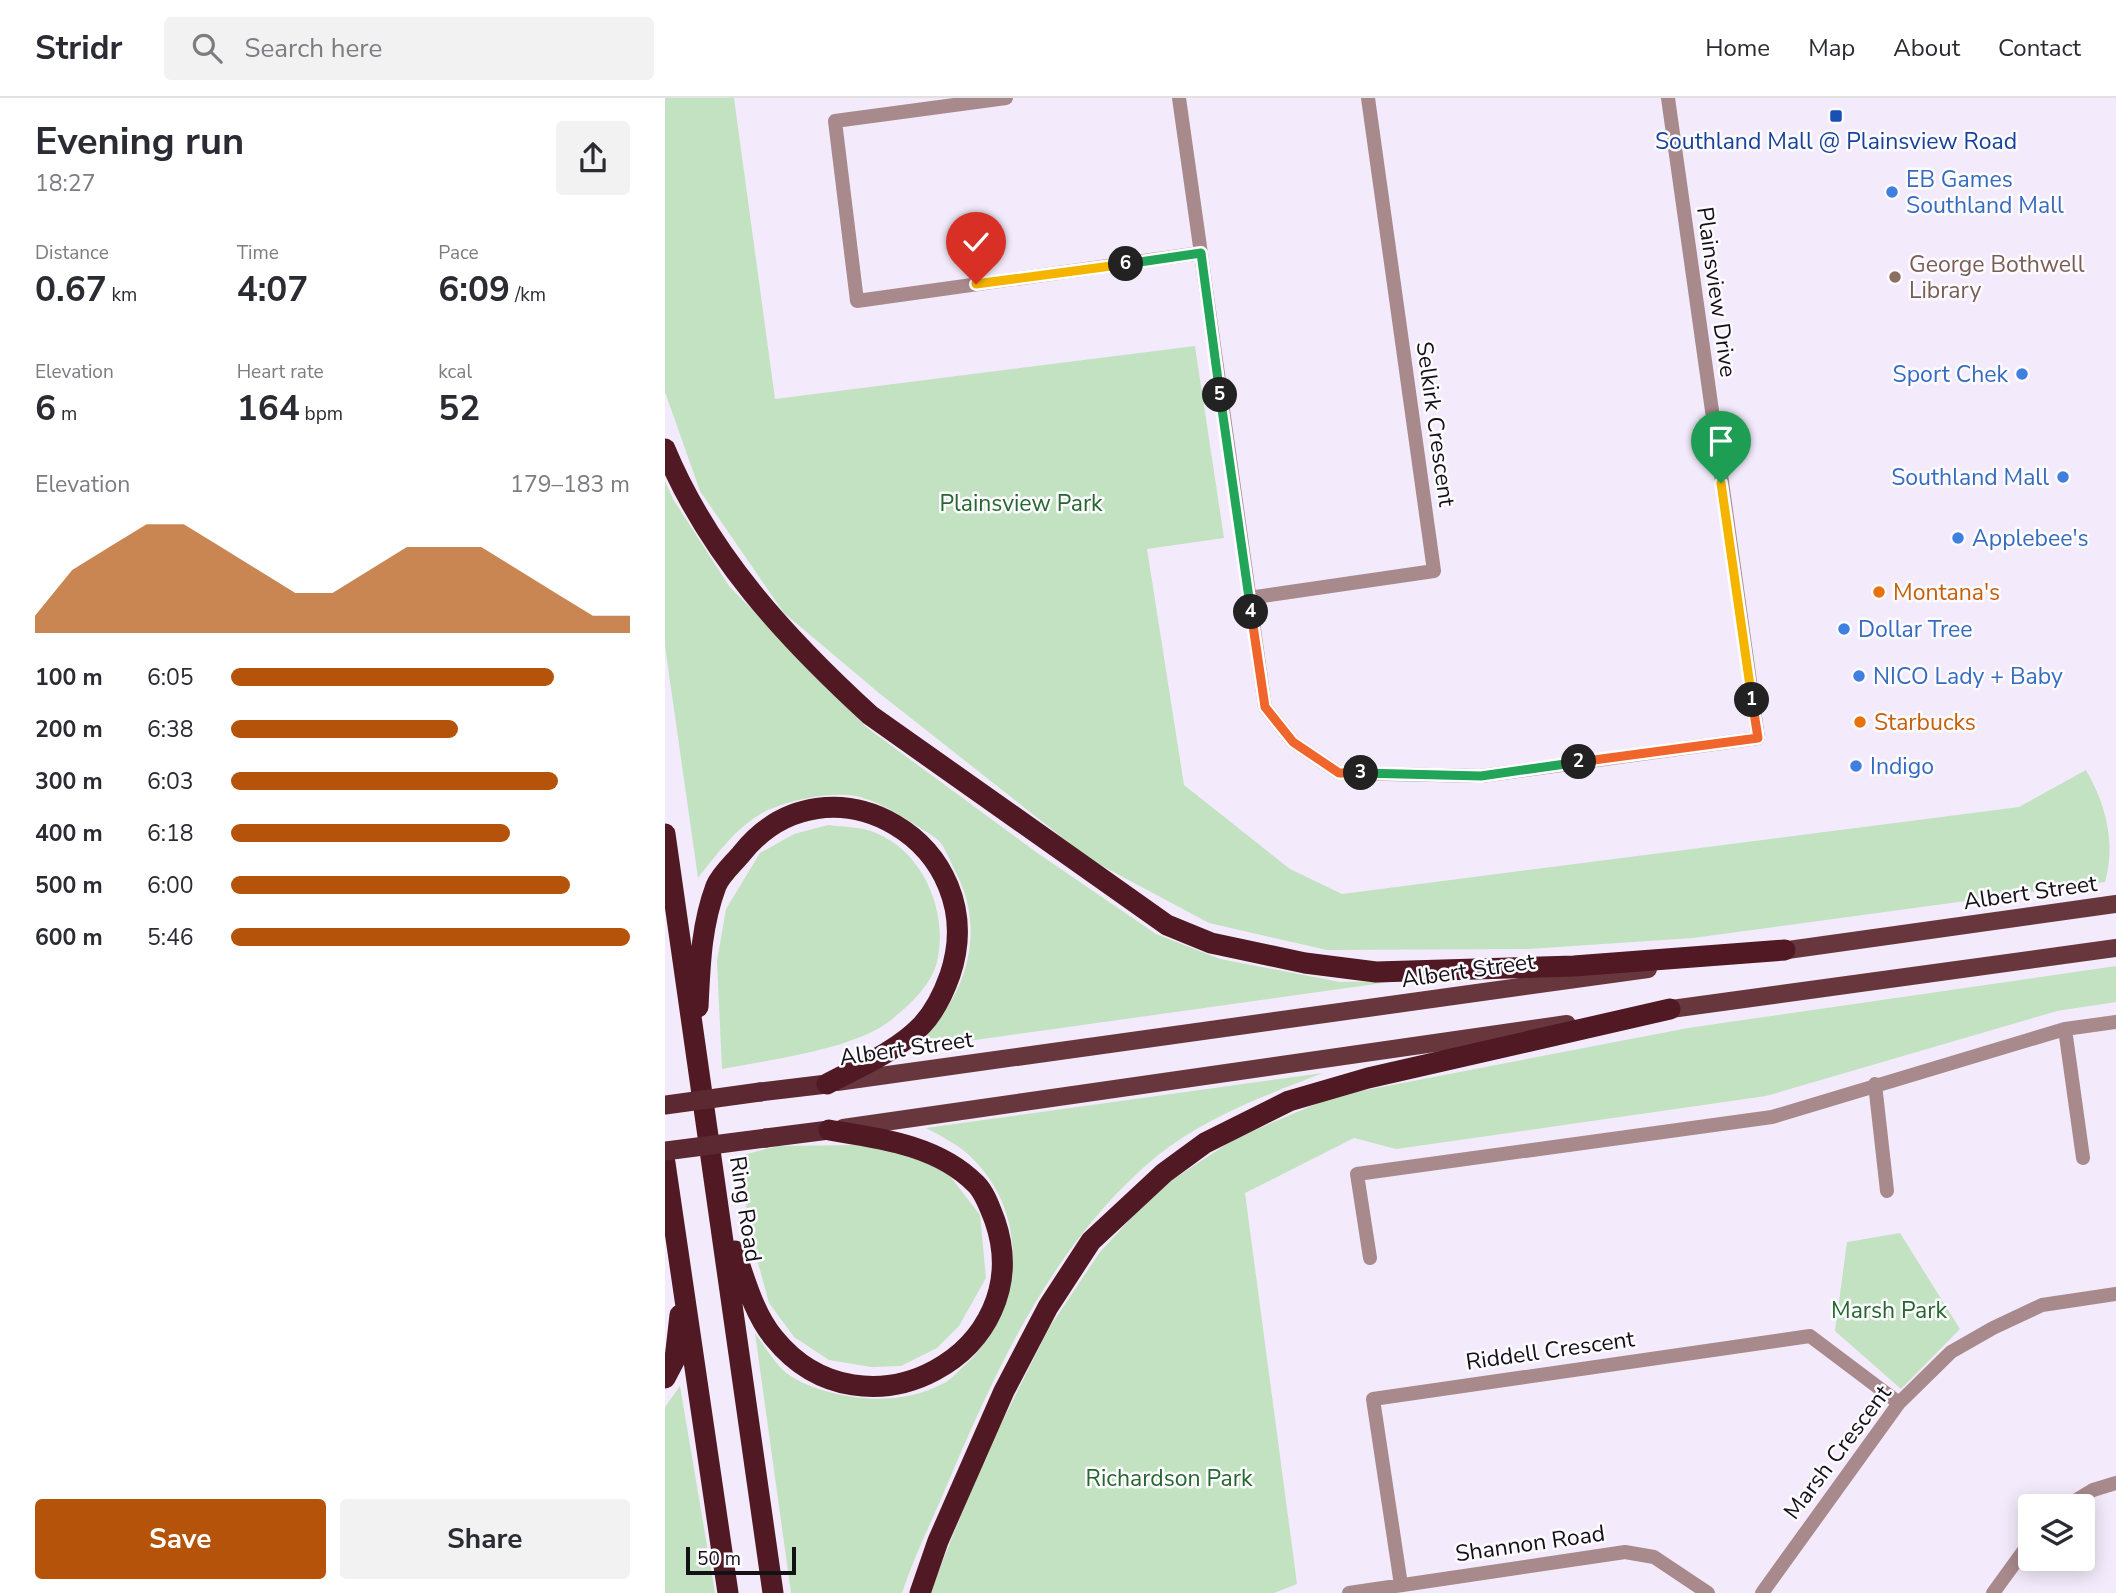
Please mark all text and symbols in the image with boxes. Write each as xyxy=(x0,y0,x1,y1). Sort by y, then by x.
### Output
search box xyxy=(164,17,654,80)
text: Stridr xyxy=(35,26,122,71)
icon: search xyxy=(188,29,226,67)
text: Search here xyxy=(244,31,382,66)
text: Home xyxy=(1705,32,1770,64)
text: Map xyxy=(1808,32,1855,64)
text: About xyxy=(1893,32,1960,64)
text: Contact xyxy=(1998,32,2081,64)
marker: Southland Mall @ Plainsview Road xyxy=(1828,108,1844,124)
text: Evening run xyxy=(35,116,244,167)
button: share xyxy=(556,121,630,195)
place label: Southland Mall @ Plainsview Road xyxy=(1655,126,2017,157)
place label: EB Games Southland Mall xyxy=(1906,164,2064,221)
text: 18:27 xyxy=(35,168,95,199)
marker: EB Games Southland Mall xyxy=(1884,184,1900,200)
street label: Plainsview Drive xyxy=(1689,205,1744,379)
pin xyxy=(946,212,1006,284)
icon: check xyxy=(957,223,995,261)
text: Distance xyxy=(35,240,109,266)
text: Time xyxy=(237,240,279,266)
text: Pace xyxy=(438,240,479,266)
pin: 6 xyxy=(1109,246,1143,282)
place label: George Bothwell Library xyxy=(1909,249,2085,306)
text: 6 xyxy=(1120,250,1131,276)
text: 0.67 xyxy=(35,266,107,313)
text: 4:07 xyxy=(237,266,308,313)
text: 6:09 xyxy=(438,266,510,313)
marker: George Bothwell Library xyxy=(1887,269,1903,285)
text: km xyxy=(107,282,137,308)
text: /km xyxy=(510,282,546,308)
street label: Selkirk Crescent xyxy=(1409,340,1463,510)
text: Elevation xyxy=(35,359,114,385)
text: Heart rate xyxy=(237,359,324,385)
text: kcal xyxy=(438,359,472,385)
place label: Sport Chek xyxy=(1893,359,2008,390)
marker: Sport Chek xyxy=(2014,366,2030,382)
pin: 5 xyxy=(1203,378,1237,412)
text: 5 xyxy=(1214,381,1225,407)
text: 6 xyxy=(35,385,56,432)
text: 164 xyxy=(237,385,300,432)
text: 52 xyxy=(438,385,480,432)
text: m xyxy=(56,401,77,427)
text: bpm xyxy=(300,401,343,427)
pin xyxy=(1691,411,1751,483)
icon: arrive xyxy=(1702,422,1740,460)
place label: Southland Mall xyxy=(1891,462,2049,493)
text: Elevation xyxy=(35,469,130,500)
text: 179–183 m xyxy=(510,469,630,500)
marker: Southland Mall xyxy=(2055,469,2071,485)
park label: Plainsview Park xyxy=(939,488,1103,519)
place label: Applebee's xyxy=(1972,523,2089,554)
marker: Applebee's xyxy=(1950,530,1966,546)
place label: Montana's xyxy=(1893,577,2000,608)
marker: Montana's xyxy=(1871,584,1887,600)
pin: 4 xyxy=(1233,594,1269,630)
text: 4 xyxy=(1245,598,1256,624)
place label: Dollar Tree xyxy=(1858,614,1972,645)
marker: Dollar Tree xyxy=(1836,621,1852,637)
place label: NICO Lady + Baby xyxy=(1873,661,2063,692)
text: 100 m xyxy=(35,662,103,693)
text: 6:05 xyxy=(147,662,194,693)
marker: NICO Lady + Baby xyxy=(1851,668,1867,684)
pin: 1 xyxy=(1735,682,1769,718)
text: 1 xyxy=(1746,686,1757,712)
place label: Starbucks xyxy=(1874,707,1976,738)
text: 200 m xyxy=(35,714,103,745)
text: 6:38 xyxy=(147,714,194,745)
marker: Starbucks xyxy=(1852,714,1868,730)
pin: 2 xyxy=(1562,744,1597,780)
text: 2 xyxy=(1573,748,1584,774)
place label: Indigo xyxy=(1870,751,1934,782)
pin: 3 xyxy=(1343,756,1379,790)
marker: Indigo xyxy=(1848,758,1864,774)
text: 3 xyxy=(1355,759,1366,785)
text: 300 m xyxy=(35,766,103,797)
text: 6:03 xyxy=(147,766,194,797)
text: 400 m xyxy=(35,818,103,849)
text: 6:18 xyxy=(147,818,194,849)
street label: Albert Street xyxy=(1961,868,2100,917)
text: 500 m xyxy=(35,870,103,901)
text: 6:00 xyxy=(147,870,194,901)
text: 600 m xyxy=(35,922,103,953)
text: 5:46 xyxy=(147,922,194,953)
street label: Albert Street xyxy=(1399,946,1538,995)
street label: Albert Street xyxy=(837,1024,976,1073)
street label: Ring Road xyxy=(722,1154,769,1264)
park label: Marsh Park xyxy=(1831,1295,1947,1326)
street label: Riddell Crescent xyxy=(1464,1323,1637,1378)
street label: Marsh Crescent xyxy=(1777,1378,1899,1526)
park label: Richardson Park xyxy=(1086,1463,1253,1494)
map controls xyxy=(2018,1494,2095,1571)
button: layers xyxy=(2018,1494,2095,1571)
button: Save xyxy=(35,1499,326,1579)
button: Share xyxy=(340,1499,630,1579)
street label: Shannon Road xyxy=(1453,1518,1607,1569)
scale bar xyxy=(686,1544,796,1576)
text: 50 m xyxy=(697,1546,741,1572)

